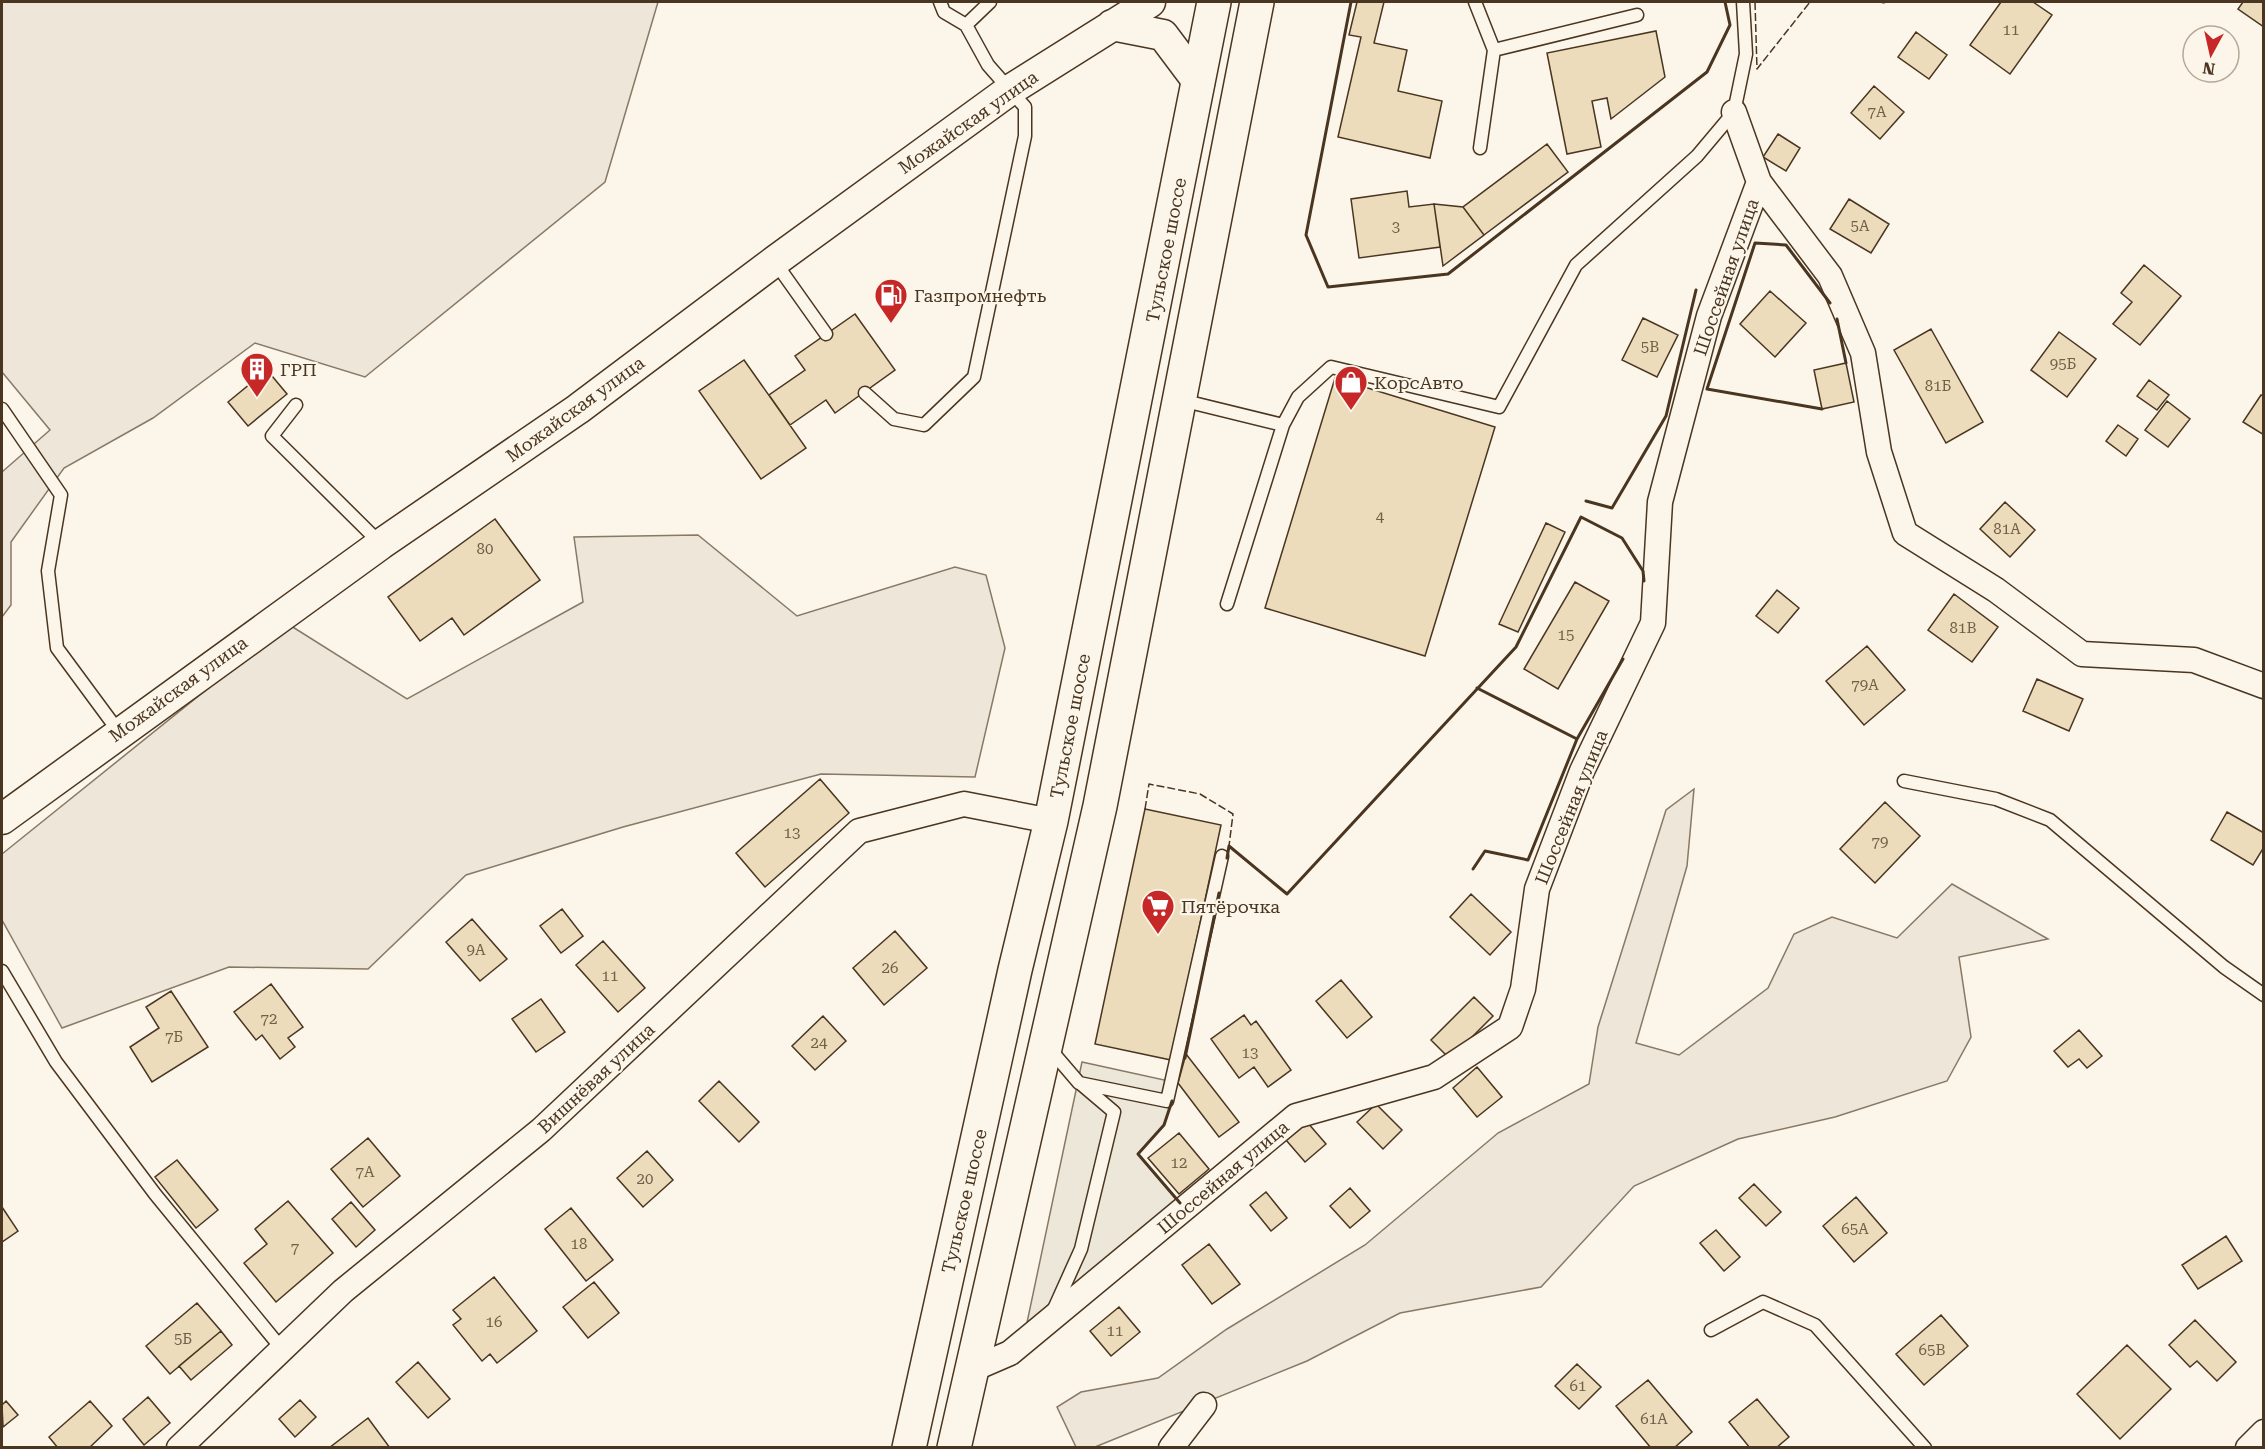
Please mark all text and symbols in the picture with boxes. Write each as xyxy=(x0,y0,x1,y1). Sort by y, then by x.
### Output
house number: 11 xyxy=(2003,21,2019,39)
north arrow xyxy=(2181,24,2241,84)
text: N xyxy=(2202,58,2216,79)
street label: Можайская улица xyxy=(894,66,1042,178)
house number: 7А xyxy=(1868,103,1887,121)
street label: Тульское шоссе xyxy=(1142,176,1190,324)
street label: Шоссейная улица xyxy=(1689,195,1763,358)
house number: 5А xyxy=(1851,217,1870,235)
house number: 3 xyxy=(1392,218,1400,236)
fuel station icon: Газпромнефть xyxy=(873,277,909,324)
place label: Газпромнефть xyxy=(914,285,1047,306)
house number: 5В xyxy=(1641,338,1659,356)
building icon: ГРП xyxy=(239,351,275,398)
street label: Можайская улица xyxy=(502,352,648,466)
house number: 95Б xyxy=(2050,355,2077,373)
place label: ГРП xyxy=(280,359,317,380)
shop icon: КорсАвто xyxy=(1333,364,1369,411)
place label: КорсАвто xyxy=(1374,372,1463,393)
house number: 81Б xyxy=(1925,377,1952,395)
house number: 4 xyxy=(1376,508,1385,526)
house number: 81А xyxy=(1993,520,2021,538)
house number: 80 xyxy=(477,540,493,558)
house number: 81В xyxy=(1950,619,1976,637)
house number: 15 xyxy=(1558,626,1574,644)
street label: Можайская улица xyxy=(105,632,251,746)
street label: Тульское шоссе xyxy=(1046,652,1094,800)
house number: 79А xyxy=(1851,676,1879,694)
street label: Шоссейная улица xyxy=(1530,726,1612,887)
house number: 13 xyxy=(784,824,800,842)
house number: 79 xyxy=(1872,833,1888,851)
supermarket icon: Пятёрочка xyxy=(1140,888,1176,935)
place label: Пятёрочка xyxy=(1181,896,1280,917)
house number: 9А xyxy=(467,941,486,959)
house number: 26 xyxy=(882,959,898,977)
house number: 11 xyxy=(602,967,618,985)
house number: 72 xyxy=(261,1010,277,1028)
street label: Вишнёвая улица xyxy=(533,1018,659,1137)
house number: 7Б xyxy=(165,1028,183,1046)
house number: 24 xyxy=(811,1034,828,1052)
house number: 13 xyxy=(1242,1044,1258,1062)
street label: Шоссейная улица xyxy=(1153,1116,1293,1238)
street label: Тульское шоссе xyxy=(937,1127,991,1275)
house number: 12 xyxy=(1171,1154,1187,1172)
house number: 7А xyxy=(356,1163,375,1181)
house number: 20 xyxy=(637,1170,653,1188)
house number: 65А xyxy=(1841,1220,1869,1238)
house number: 18 xyxy=(571,1235,587,1253)
house number: 7 xyxy=(291,1239,299,1257)
house number: 16 xyxy=(486,1313,502,1331)
house number: 11 xyxy=(1107,1322,1123,1340)
house number: 5Б xyxy=(174,1330,192,1348)
house number: 65В xyxy=(1919,1341,1945,1359)
house number: 61 xyxy=(1570,1377,1586,1395)
house number: 61А xyxy=(1640,1410,1668,1428)

